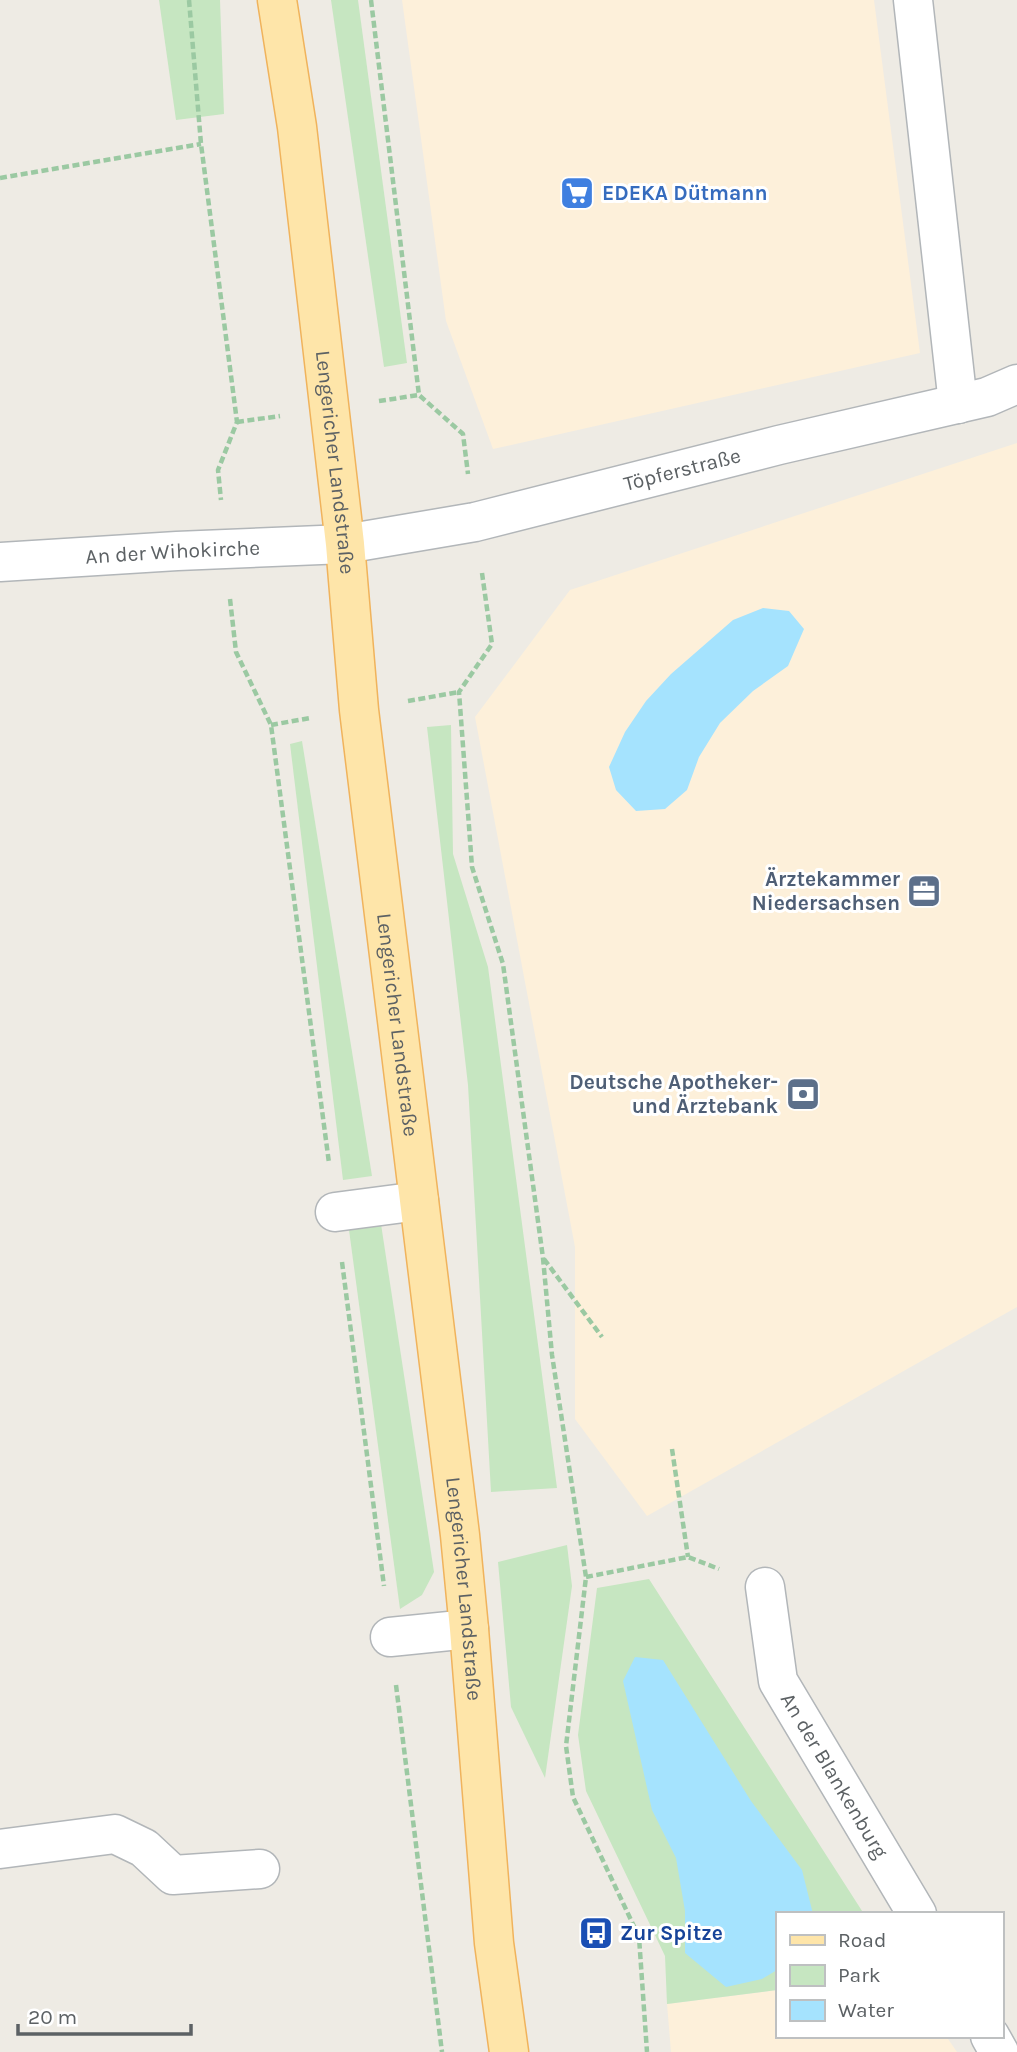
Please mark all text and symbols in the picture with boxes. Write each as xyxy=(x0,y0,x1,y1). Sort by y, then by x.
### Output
supermarket icon: EDEKA Dütmann xyxy=(558,174,596,212)
place label: EDEKA Dütmann xyxy=(602,181,767,205)
street label: Lengericher Landstraße xyxy=(311,349,359,575)
street label: Töpferstraße xyxy=(621,443,743,496)
street label: An der Wihokirche xyxy=(85,536,261,569)
place label: Ärztekammer Niedersachsen xyxy=(752,867,901,915)
office icon: Ärztekammer Niedersachsen xyxy=(905,872,943,910)
street label: Lengericher Landstraße xyxy=(372,912,423,1138)
place label: Deutsche Apotheker- und Ärztebank xyxy=(569,1070,779,1118)
bank icon: Deutsche Apotheker- und Ärztebank xyxy=(784,1075,822,1113)
street label: Lengericher Landstraße xyxy=(441,1475,487,1702)
street label: An der Blankenburg xyxy=(776,1688,893,1863)
legend xyxy=(776,1912,1003,2038)
bus stop icon: Zur Spitze xyxy=(577,1914,615,1952)
place label: Zur Spitze xyxy=(620,1921,723,1945)
text: Road xyxy=(838,1928,886,1952)
text: Park xyxy=(838,1963,881,1987)
scale bar xyxy=(18,1993,191,2037)
text: Water xyxy=(838,1998,894,2022)
text: 20 m xyxy=(28,2005,77,2029)

